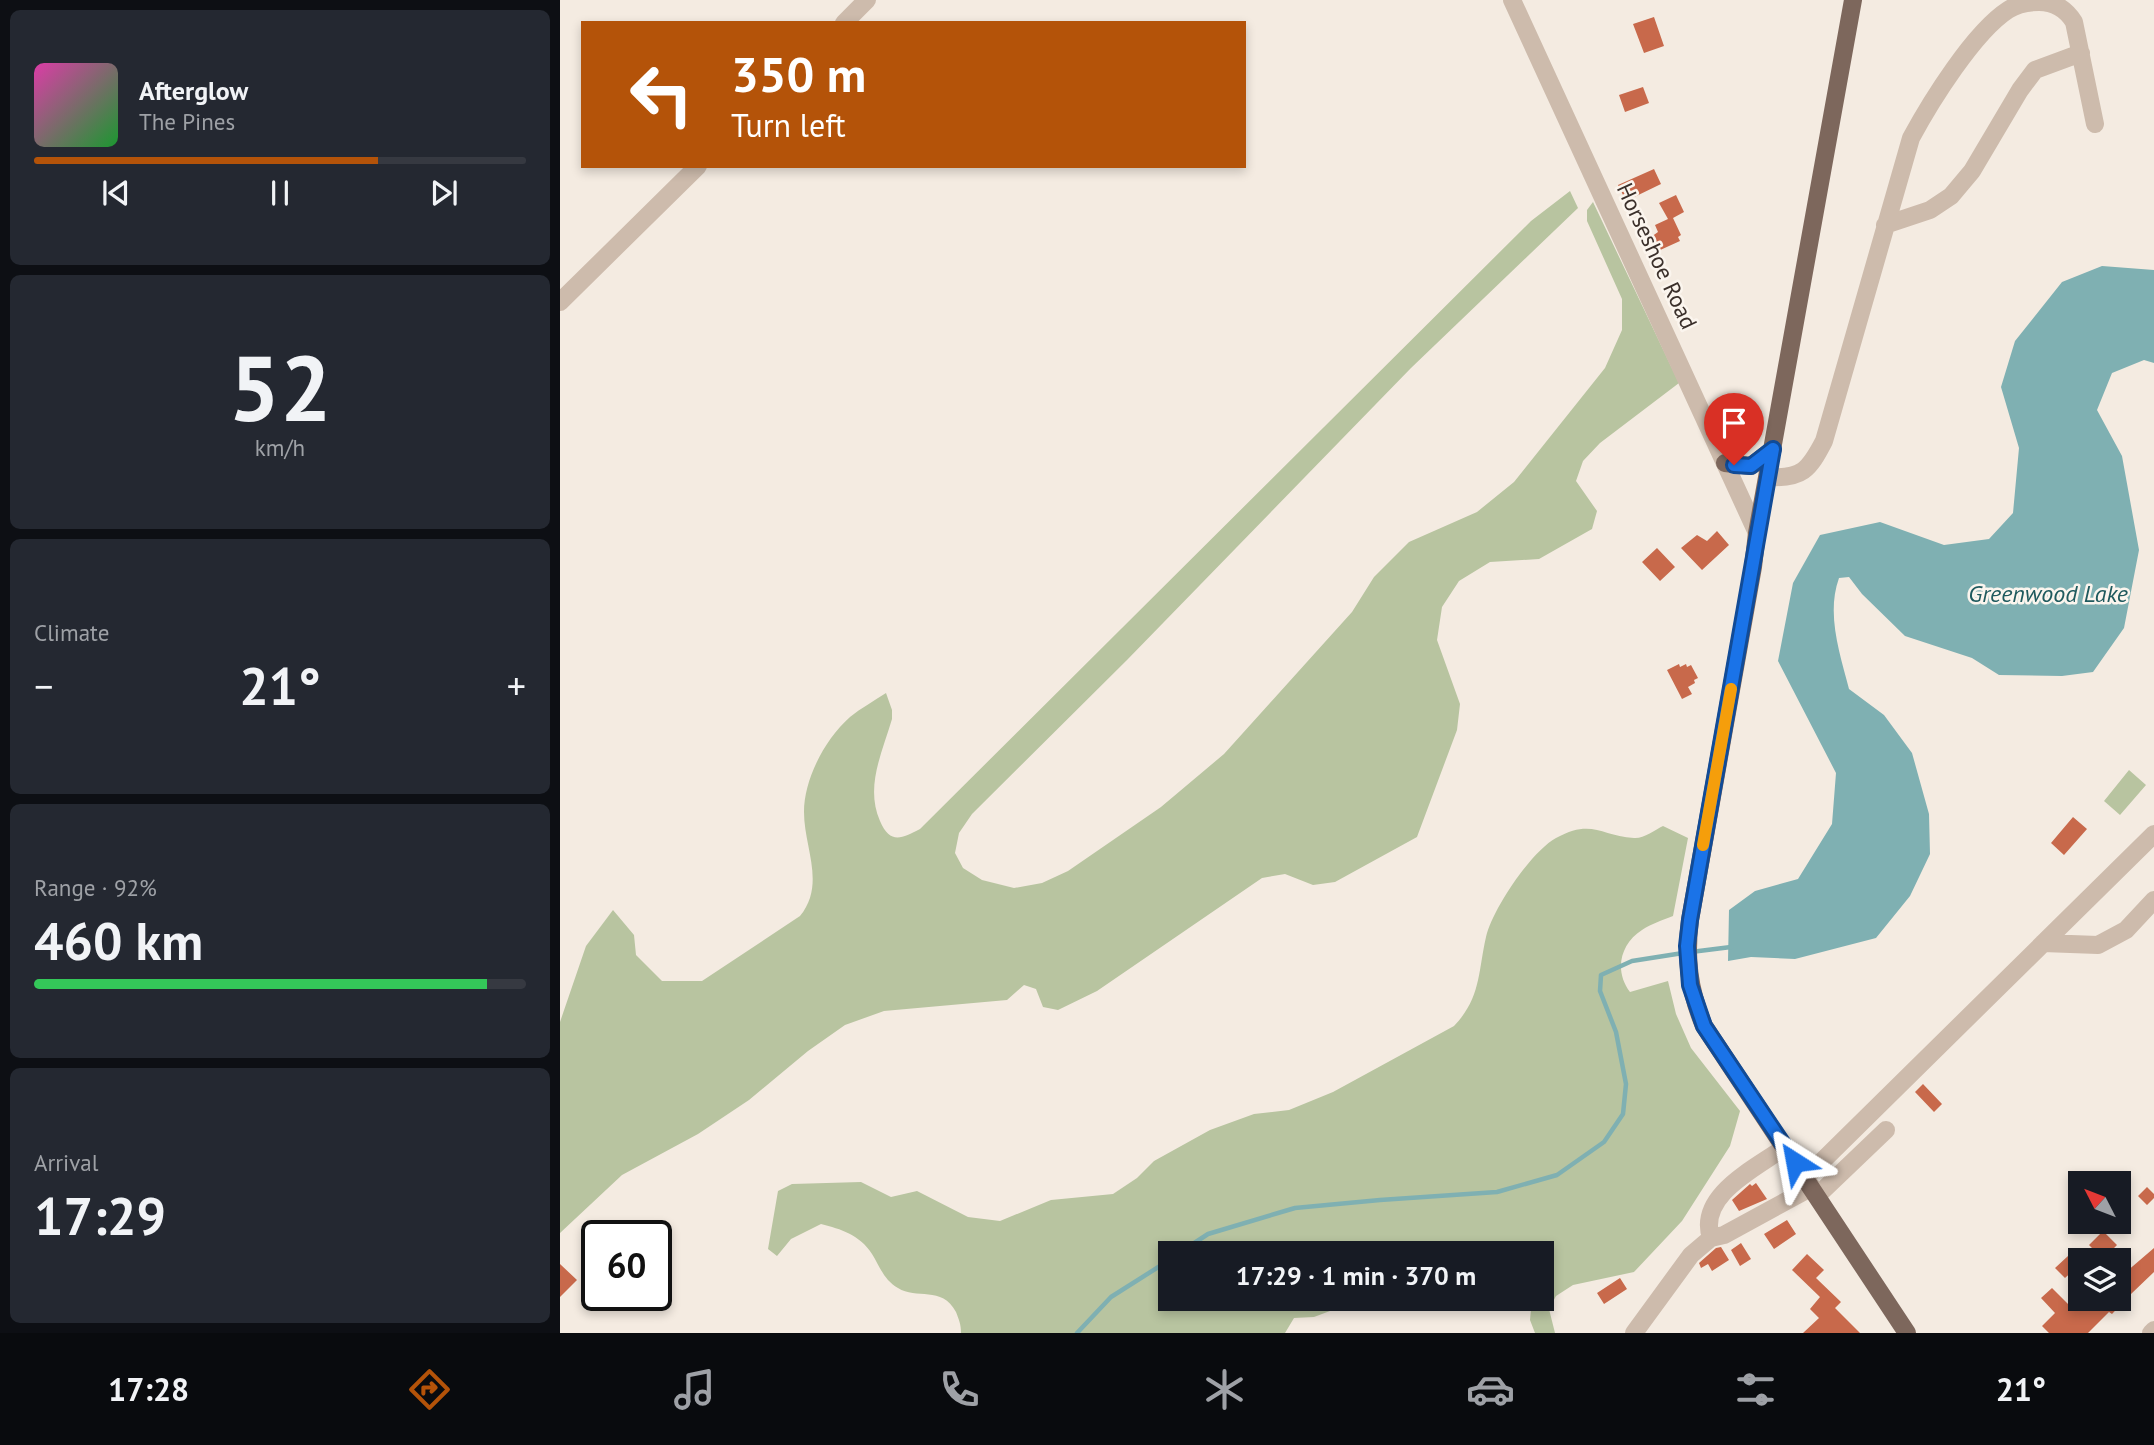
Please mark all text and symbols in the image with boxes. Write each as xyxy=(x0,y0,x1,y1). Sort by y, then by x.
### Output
text: 350 m xyxy=(731,42,866,106)
icon: left xyxy=(616,49,707,140)
text: Afterglow xyxy=(139,74,248,107)
text: Turn left xyxy=(731,104,846,146)
text: The Pines xyxy=(139,107,235,136)
icon: previous xyxy=(97,174,135,212)
icon: pause xyxy=(261,174,299,212)
icon: next xyxy=(425,174,463,212)
street label: Horseshoe Road xyxy=(1611,178,1704,334)
text: 52 xyxy=(228,328,332,446)
pin xyxy=(1704,393,1764,465)
icon: arrive xyxy=(1715,404,1753,442)
text: km/h xyxy=(255,433,305,462)
water label: Greenwood Lake xyxy=(1968,578,2128,609)
text: Climate xyxy=(34,618,109,647)
text: 21° xyxy=(239,652,321,719)
text: − xyxy=(34,661,53,710)
text: + xyxy=(507,661,526,710)
text: Range · 92% xyxy=(34,873,157,902)
text: 460 km xyxy=(34,907,203,974)
position arrow xyxy=(1758,1125,1832,1199)
text: Arrival xyxy=(34,1148,98,1177)
north arrow xyxy=(2068,1171,2132,1234)
map controls xyxy=(2068,1171,2131,1311)
text: 17:29 xyxy=(34,1182,166,1249)
speed limit sign: 60 xyxy=(581,1220,672,1311)
button: layers xyxy=(2068,1248,2131,1311)
text: 17:29 · 1 min · 370 m xyxy=(1236,1259,1476,1292)
icon: directions xyxy=(405,1365,454,1414)
icon: music xyxy=(670,1365,719,1414)
icon: phone xyxy=(935,1365,984,1414)
icon: climate xyxy=(1200,1365,1249,1414)
icon: car xyxy=(1466,1365,1515,1414)
icon: filters xyxy=(1731,1365,1780,1414)
text: 17:28 xyxy=(108,1368,189,1410)
text: 21° xyxy=(1996,1368,2046,1410)

